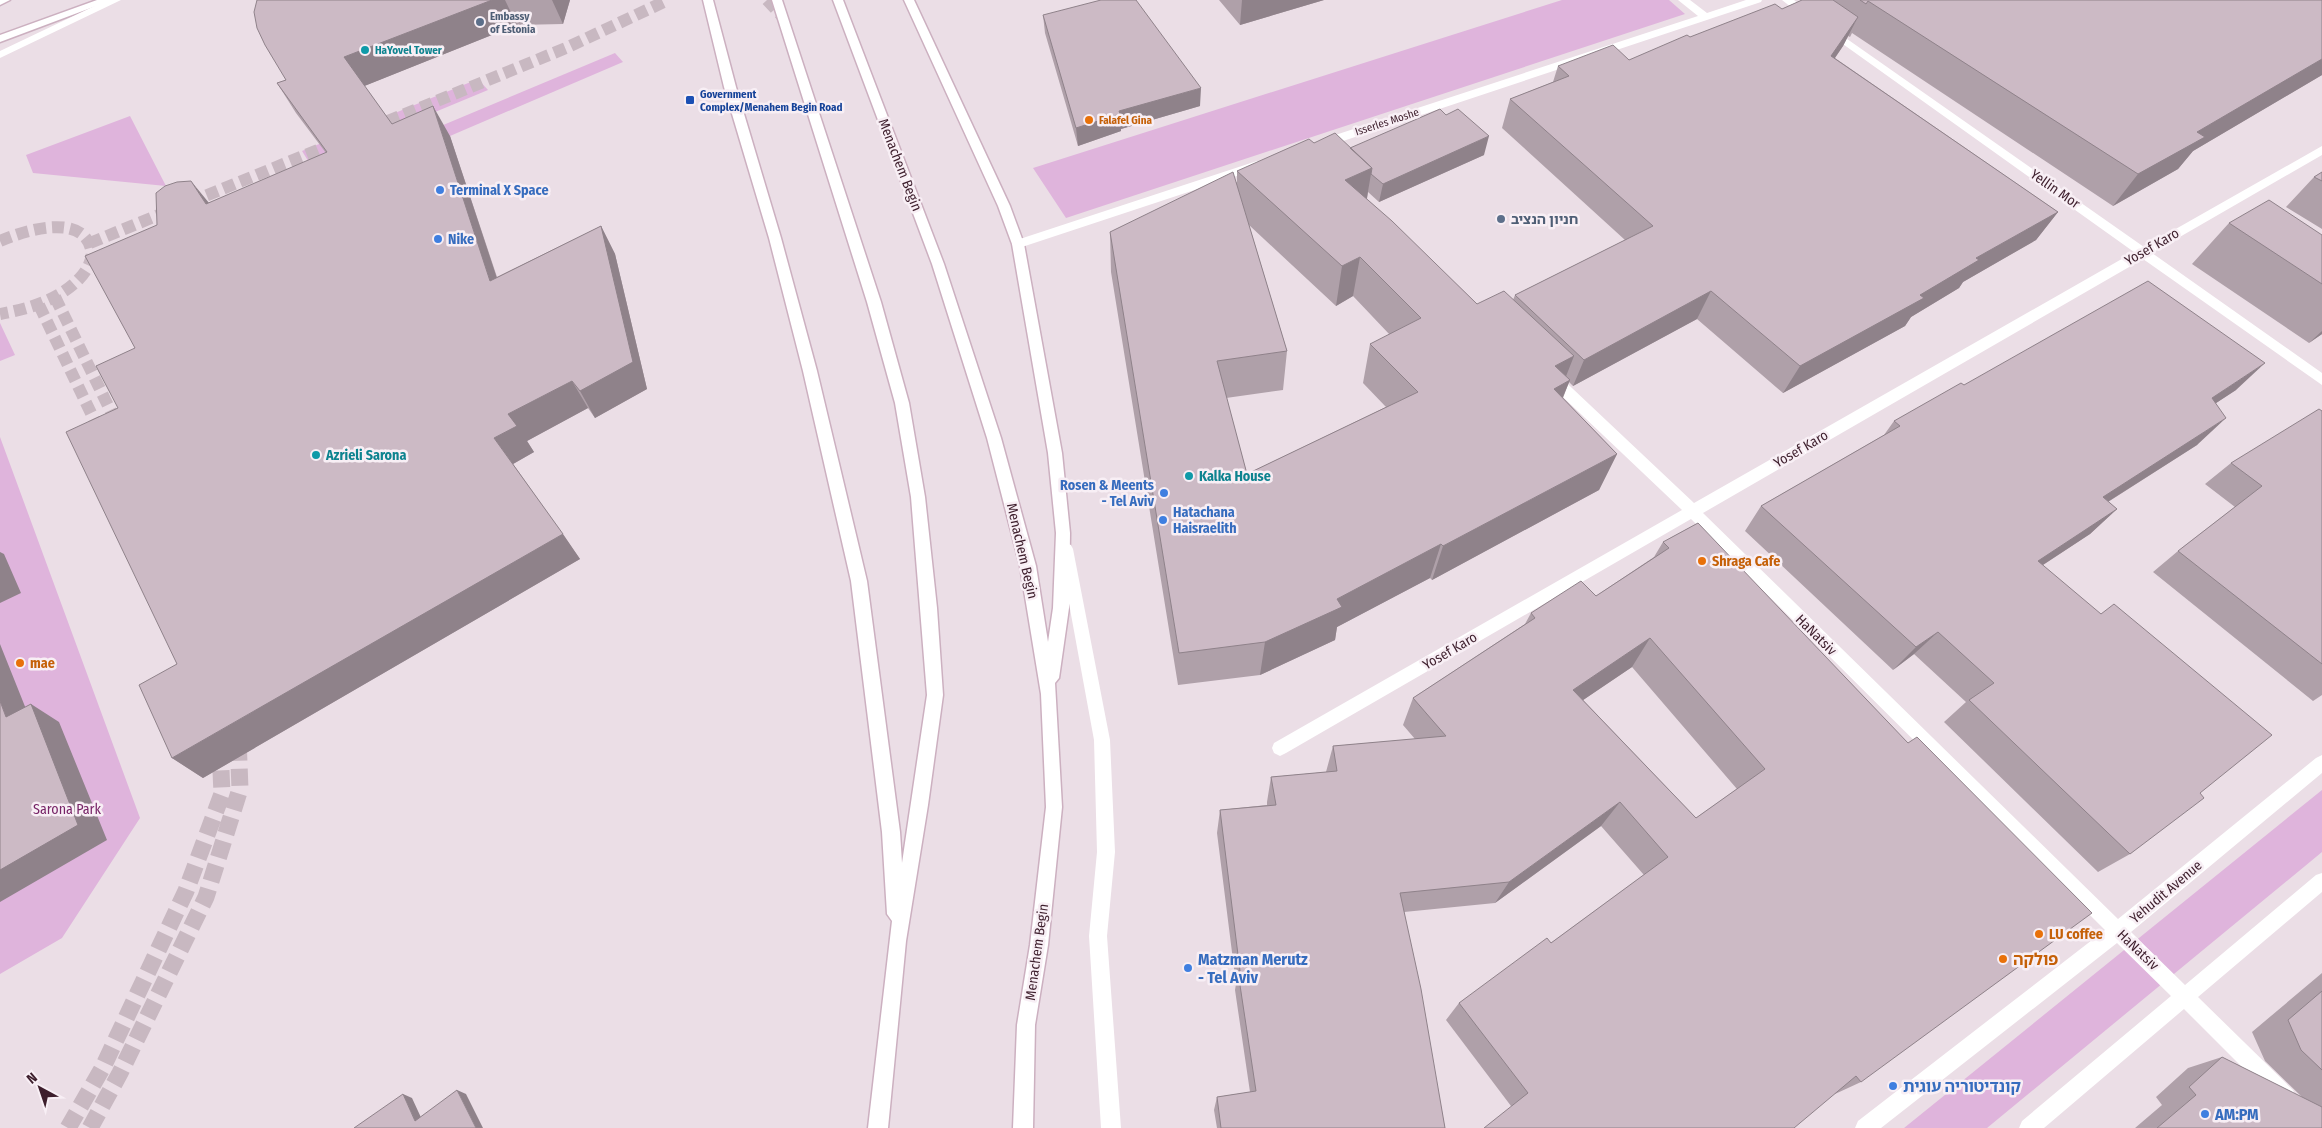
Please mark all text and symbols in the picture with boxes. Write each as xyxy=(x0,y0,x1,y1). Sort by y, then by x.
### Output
place label: Embassy of Estonia xyxy=(490,10,536,36)
marker: Embassy of Estonia xyxy=(474,16,486,28)
marker: HaYovel Tower xyxy=(359,44,371,56)
place label: HaYovel Tower xyxy=(375,44,443,57)
place label: Government Complex/Menahem Begin Road xyxy=(700,88,843,114)
marker: Government Complex/Menahem Begin Road xyxy=(684,94,696,106)
street label: Isserles Moshe xyxy=(1353,106,1421,138)
marker: Falafel Gina xyxy=(1083,114,1095,126)
place label: Falafel Gina xyxy=(1099,114,1152,127)
street label: Menachem Begin xyxy=(875,116,925,214)
street label: Yellin Mor xyxy=(2027,166,2083,212)
place label: Terminal X Space xyxy=(450,182,548,199)
marker: Terminal X Space xyxy=(434,184,446,196)
place label: חניון הנציב xyxy=(1511,211,1578,228)
marker: חניון הנציב xyxy=(1495,213,1507,225)
street label: Yosef Karo xyxy=(2122,225,2182,269)
place label: Nike xyxy=(448,231,474,248)
marker: Nike xyxy=(432,233,444,245)
street label: Yosef Karo xyxy=(1771,427,1831,471)
place label: Azrieli Sarona xyxy=(325,447,406,464)
marker: Azrieli Sarona xyxy=(310,449,322,461)
place label: Kalka House xyxy=(1199,468,1271,485)
marker: Kalka House xyxy=(1183,470,1195,482)
place label: Rosen & Meents - Tel Aviv xyxy=(1060,477,1154,510)
marker: Rosen & Meents - Tel Aviv xyxy=(1158,487,1170,499)
street label: Menachem Begin xyxy=(1003,502,1041,600)
place label: Hatachana Haisraelith xyxy=(1173,504,1237,537)
marker: Hatachana Haisraelith xyxy=(1157,514,1169,526)
place label: Shraga Cafe xyxy=(1712,553,1780,570)
marker: Shraga Cafe xyxy=(1696,555,1708,567)
street label: HaNatsiv xyxy=(1792,611,1841,660)
street label: Yosef Karo xyxy=(1420,629,1480,673)
place label: mae xyxy=(30,655,55,672)
marker: mae xyxy=(14,657,26,669)
park label: Sarona Park xyxy=(33,801,101,818)
street label: Yehudit Avenue xyxy=(2127,857,2206,927)
street label: Menachem Begin xyxy=(1022,903,1052,1001)
place label: LU coffee xyxy=(2049,926,2103,943)
street label: HaNatsiv xyxy=(2114,926,2163,974)
marker: LU coffee xyxy=(2033,928,2045,940)
place label: Matzman Merutz - Tel Aviv xyxy=(1198,950,1308,987)
place label: פולקה xyxy=(2013,950,2058,969)
marker: פולקה xyxy=(1997,953,2009,965)
marker: Matzman Merutz - Tel Aviv xyxy=(1182,962,1194,974)
north arrow xyxy=(15,1063,65,1113)
text: N xyxy=(23,1069,41,1088)
place label: קונדיטוריה עוגית xyxy=(1903,1077,2021,1096)
marker: קונדיטוריה עוגית xyxy=(1887,1080,1899,1092)
place label: AM:PM xyxy=(2214,1105,2259,1124)
marker: AM:PM xyxy=(2199,1108,2211,1120)

